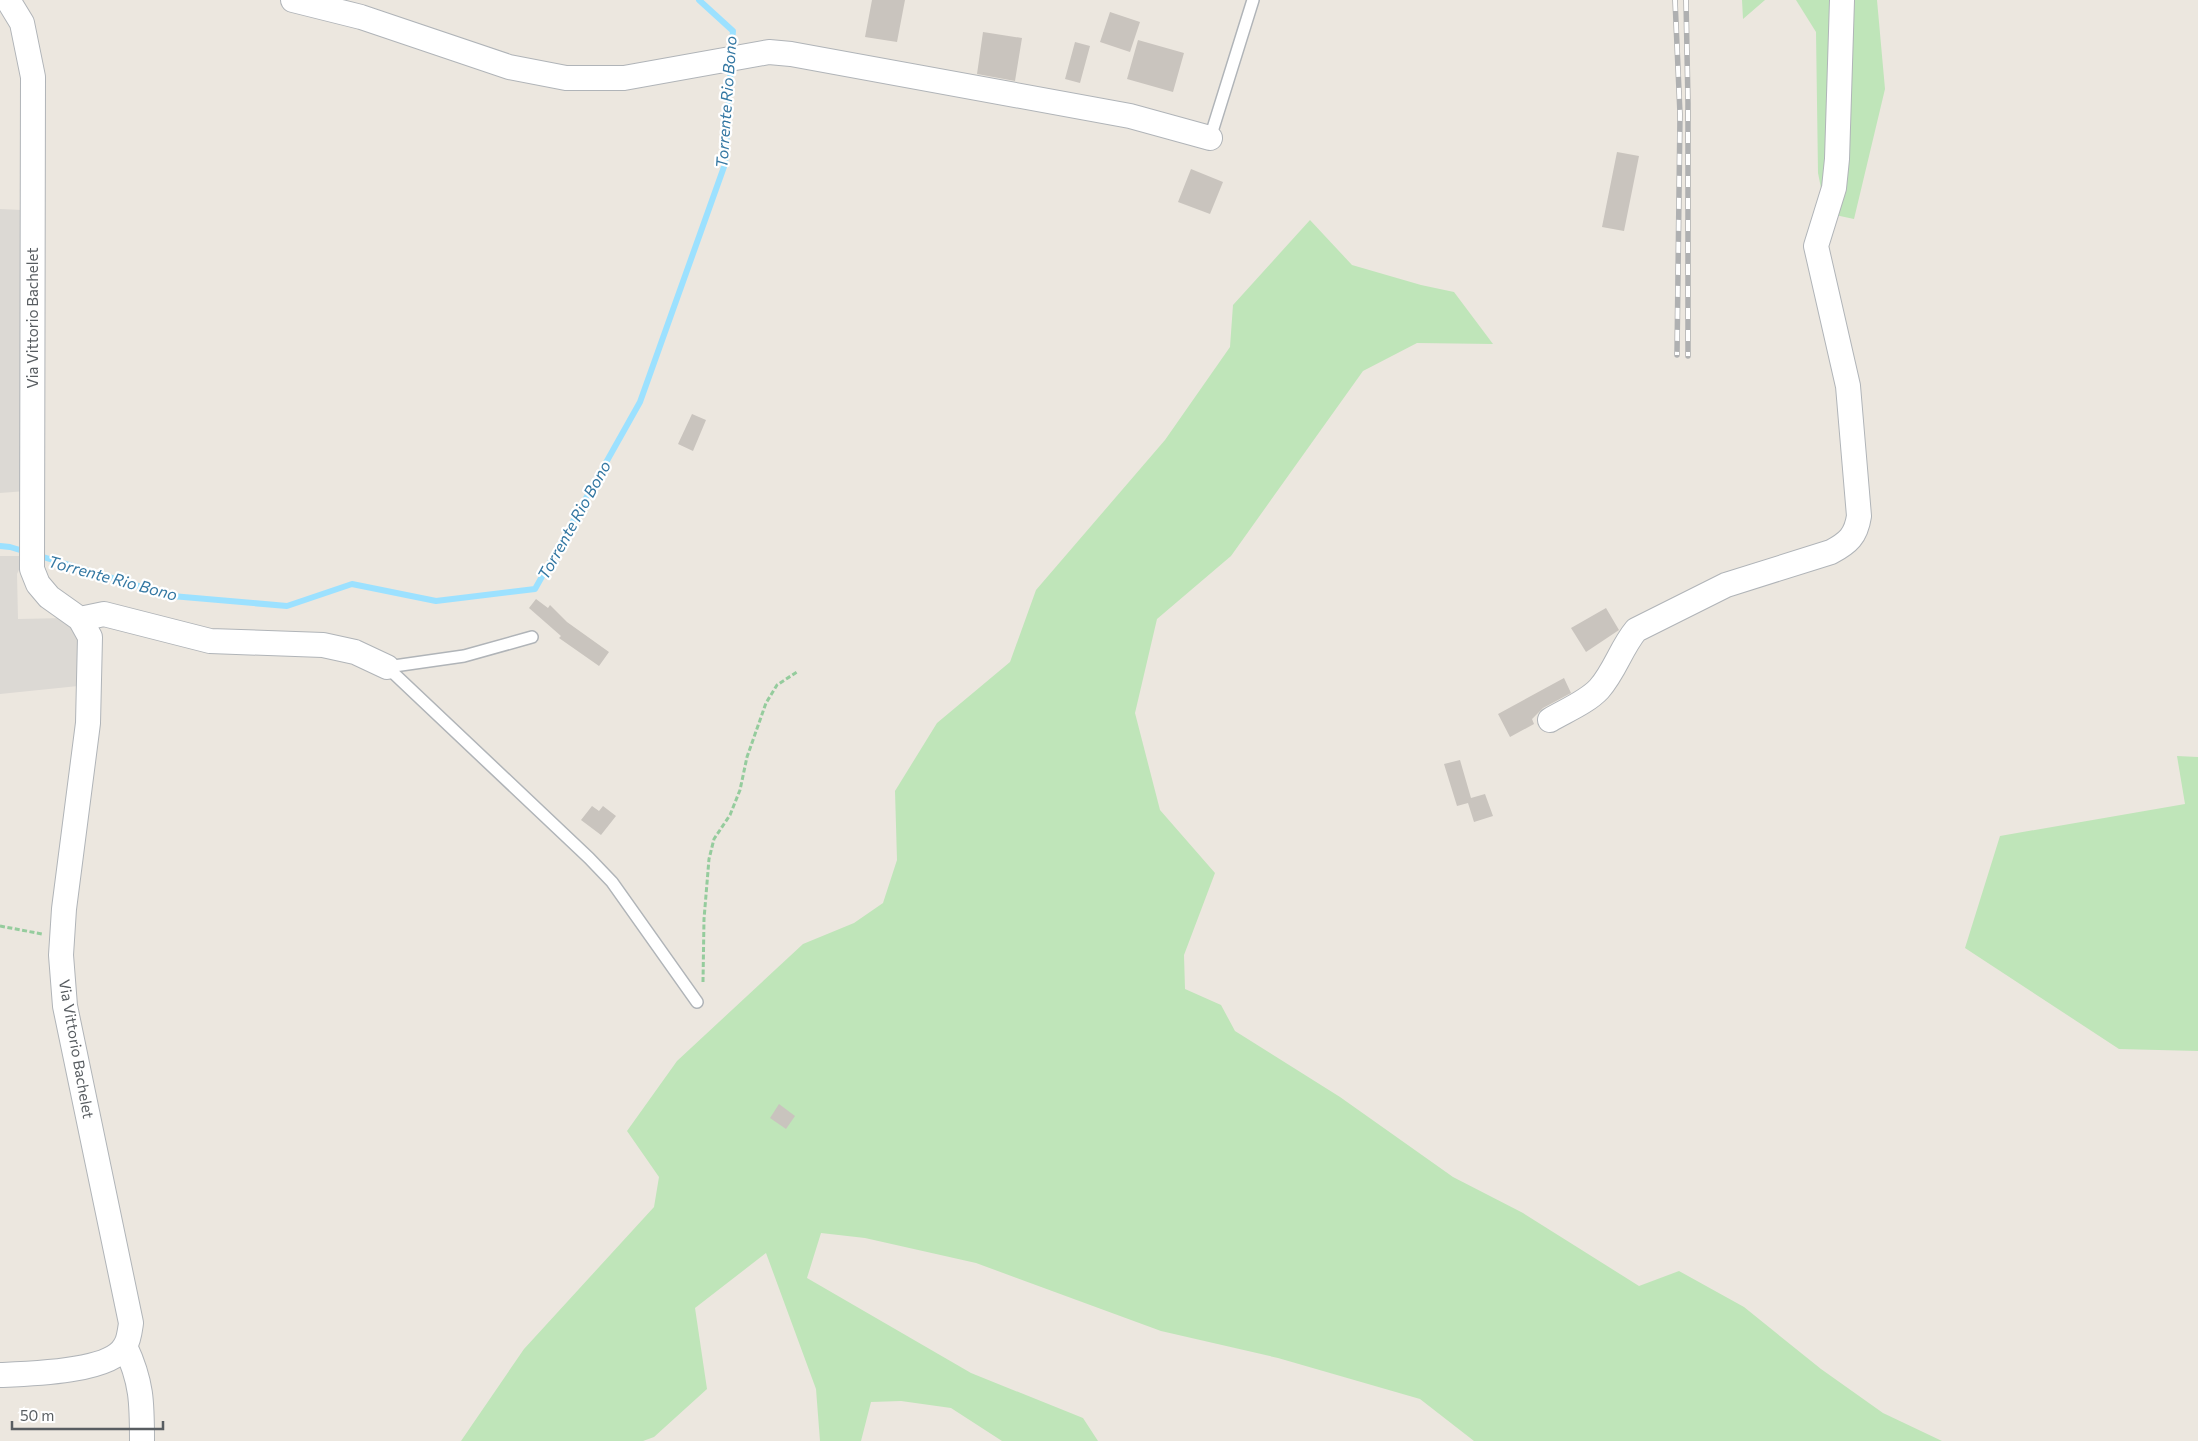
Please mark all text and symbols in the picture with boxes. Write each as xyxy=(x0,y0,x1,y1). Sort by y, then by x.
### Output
water label: Torrente Rio Bono xyxy=(711,35,740,169)
street label: Via Vittorio Bachelet xyxy=(23,247,41,389)
water label: Torrente Rio Bono xyxy=(533,457,614,582)
water label: Torrente Rio Bono xyxy=(47,551,180,604)
street label: Via Vittorio Bachelet xyxy=(56,978,98,1120)
scale bar xyxy=(12,1398,164,1430)
text: 50 m xyxy=(20,1406,54,1424)

